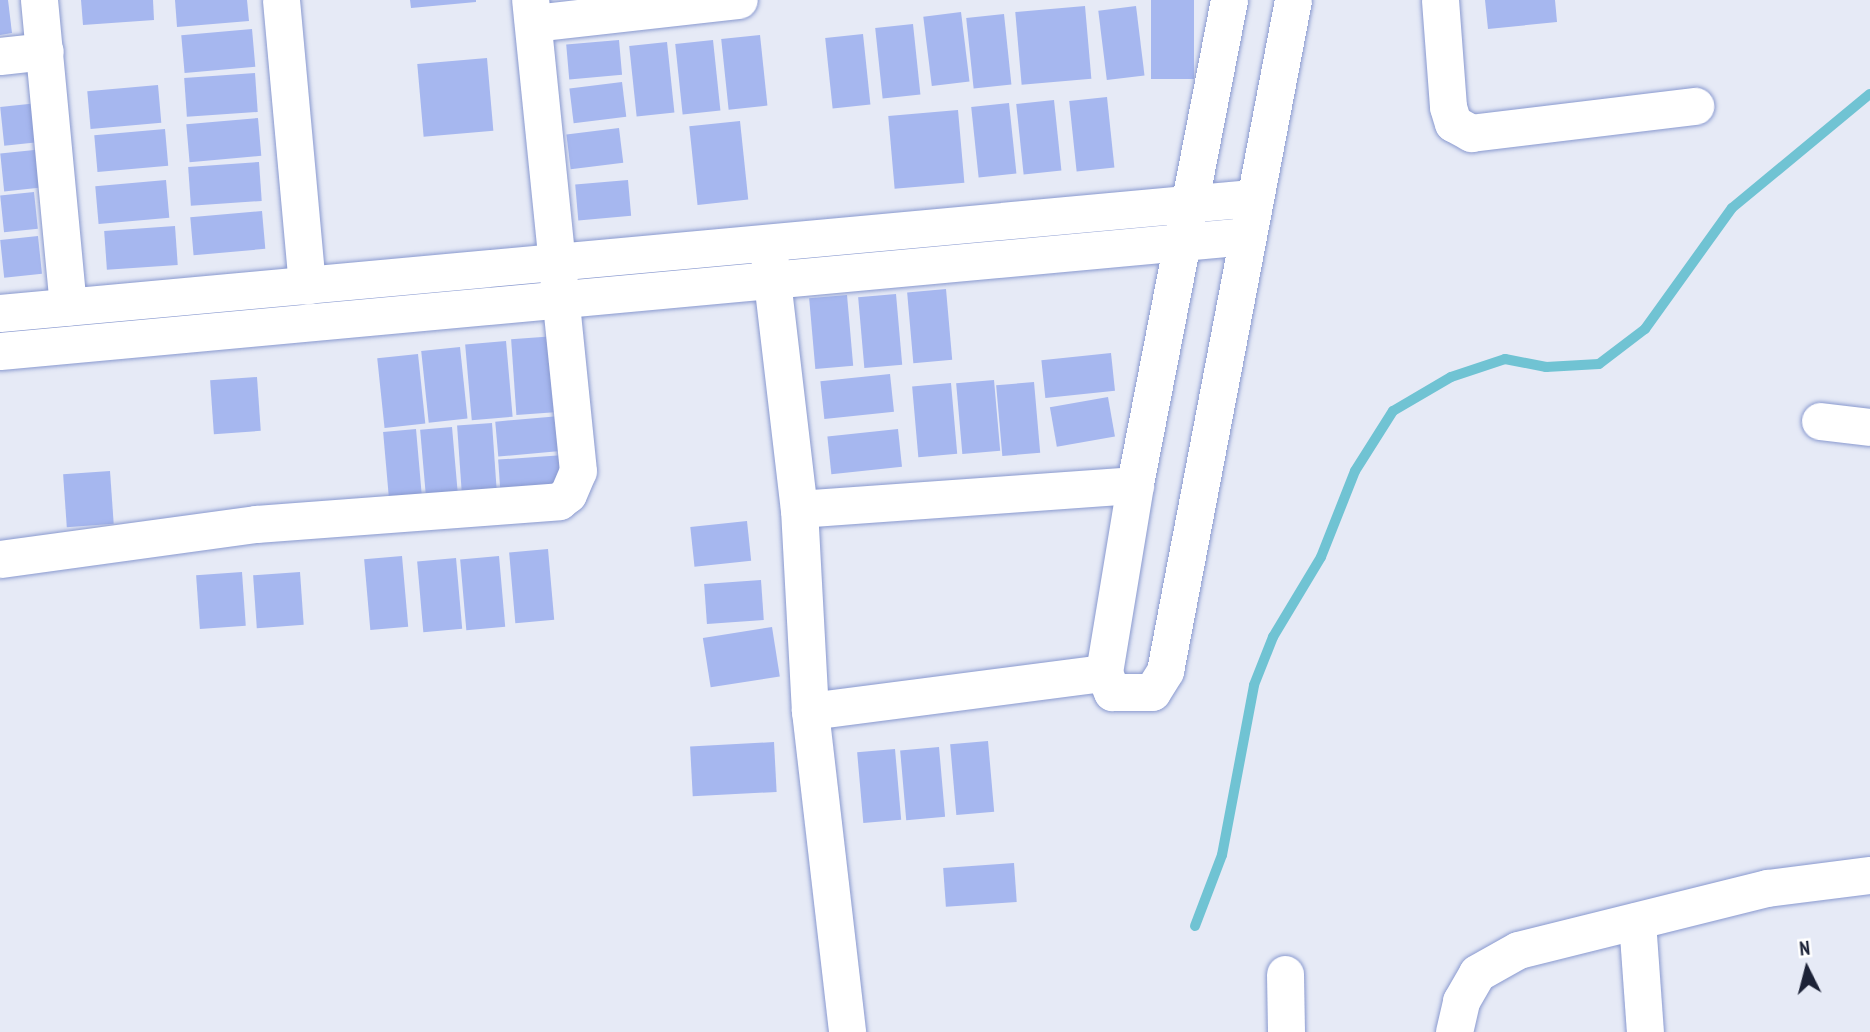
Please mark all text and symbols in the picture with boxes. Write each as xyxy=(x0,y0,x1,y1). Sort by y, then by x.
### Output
north arrow xyxy=(1772,934,1842,1004)
text: N xyxy=(1798,936,1811,961)

